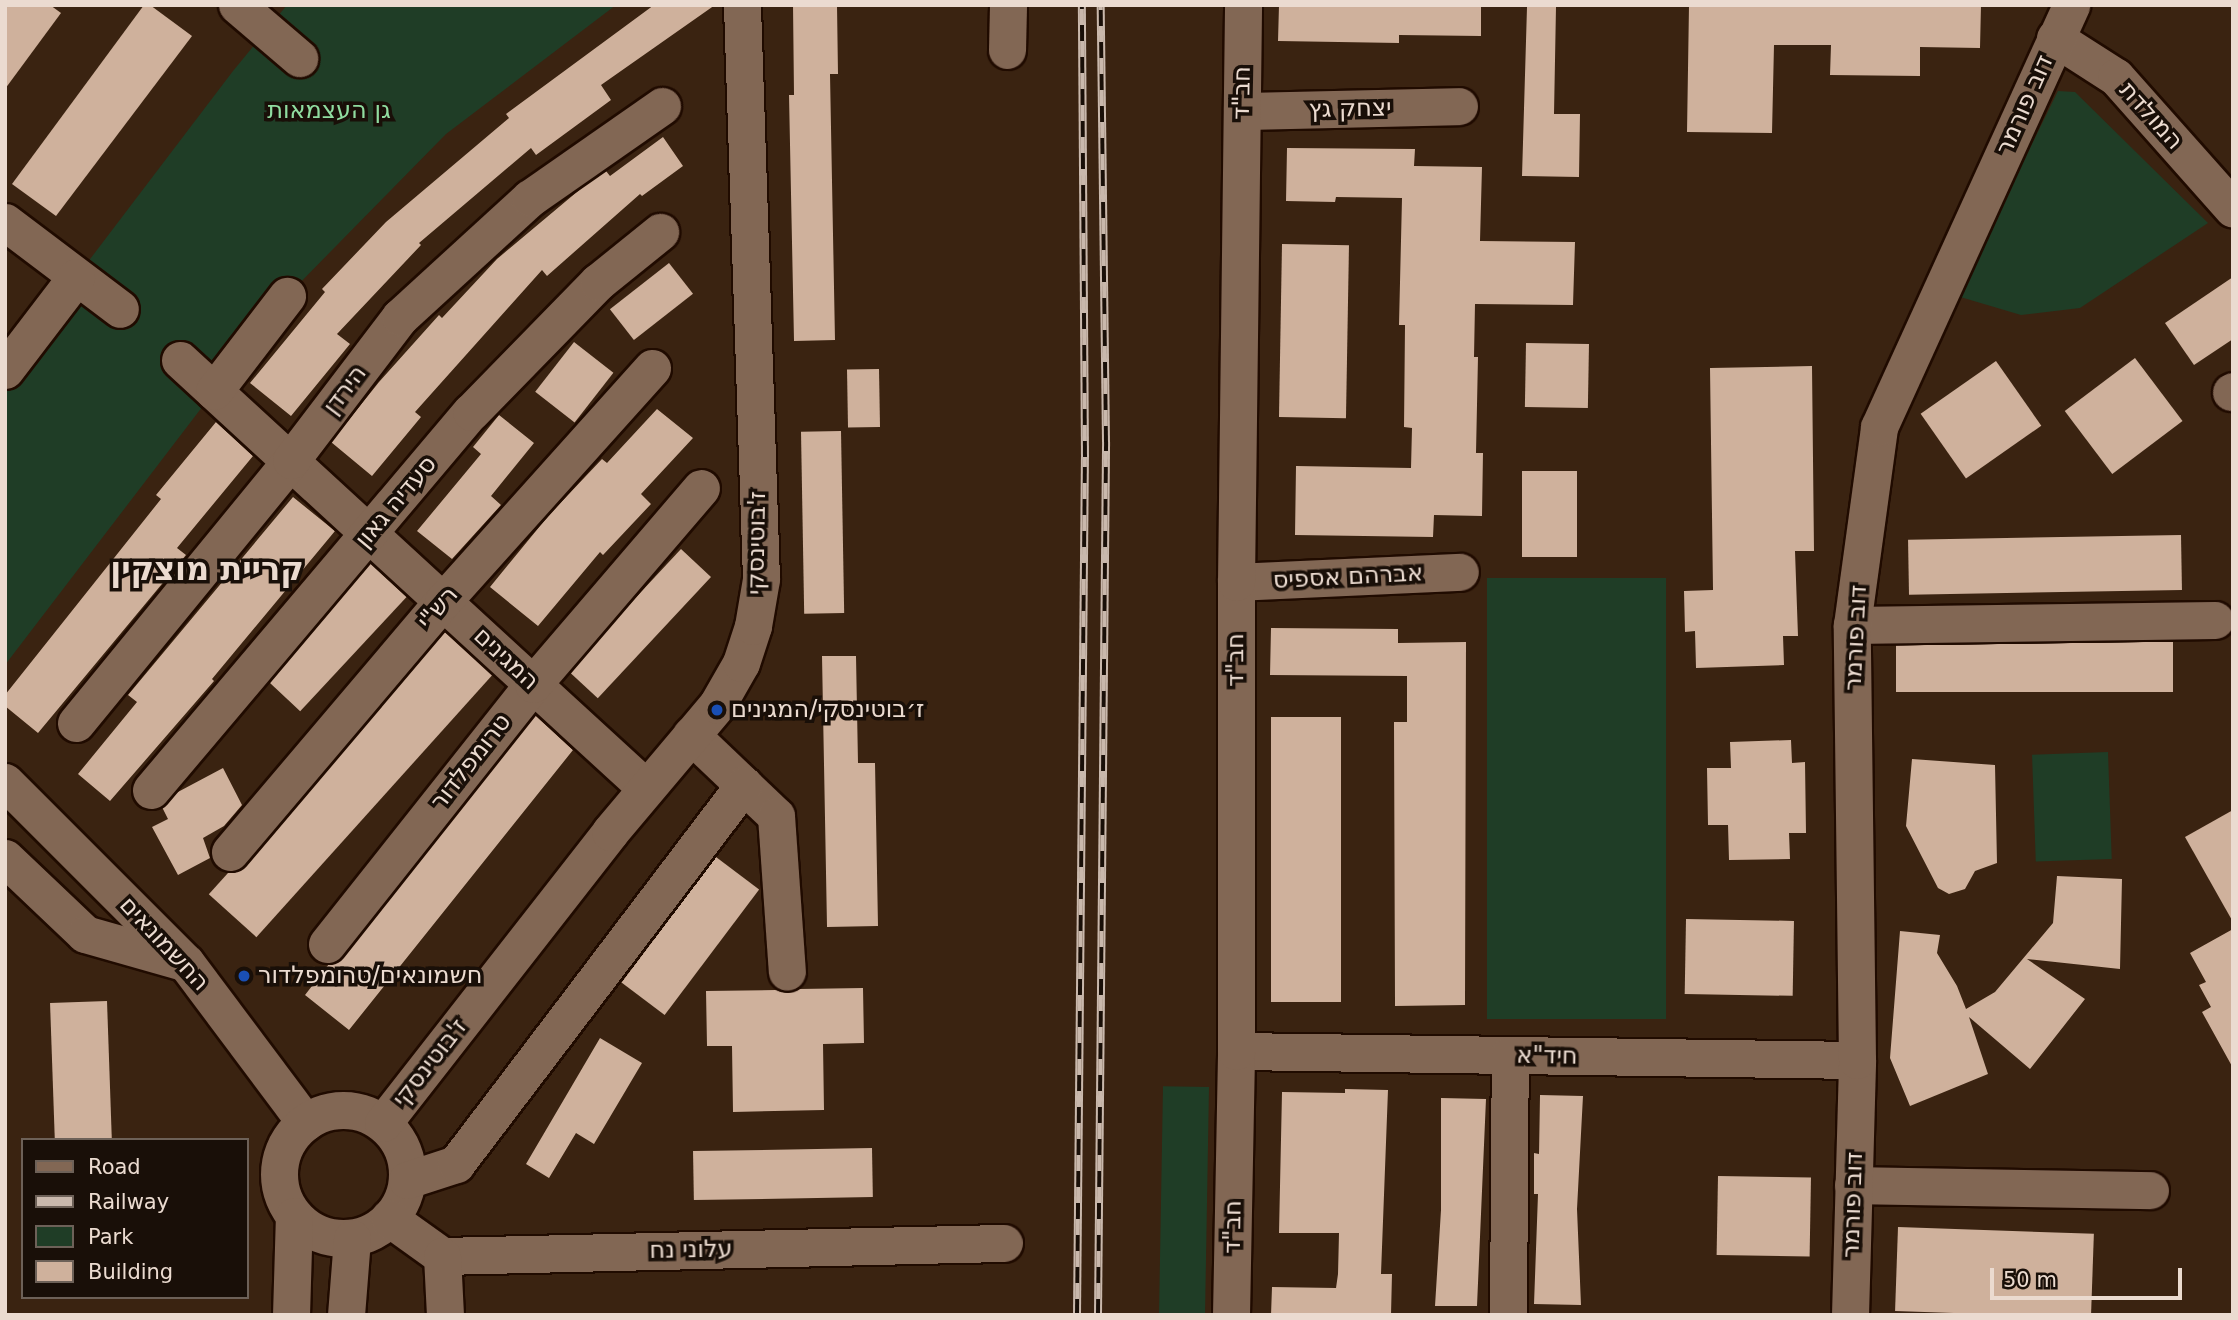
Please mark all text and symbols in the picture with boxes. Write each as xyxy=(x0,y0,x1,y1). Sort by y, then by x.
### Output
street label: דוב פורמר xyxy=(1990,51,2060,159)
street label: חב"ד xyxy=(1227,66,1257,120)
street label: המולדת xyxy=(2113,76,2189,156)
street label: יצחק גץ xyxy=(1308,94,1392,124)
park label: גן העצמאות xyxy=(267,97,391,125)
street label: הירדן xyxy=(317,360,373,420)
street label: סעדיה גאון xyxy=(349,450,443,554)
street label: ז'בוטינסקי xyxy=(742,491,772,595)
district label: קריית מוצקין xyxy=(110,550,304,588)
street label: אברהם אספיס xyxy=(1272,559,1424,595)
street label: רש"י xyxy=(412,581,464,635)
street label: דוב פורמר xyxy=(1839,584,1873,692)
street label: המגינים xyxy=(468,622,544,696)
street label: חב"ד xyxy=(1222,633,1250,687)
place label: ז׳בוטינסקי/המגינים xyxy=(731,696,924,724)
marker: ז׳בוטינסקי/המגינים xyxy=(709,702,725,718)
street label: טרומפלדור xyxy=(425,708,517,816)
street label: החשמונאים xyxy=(113,891,215,997)
place label: חשמונאים/טרומפלדור xyxy=(258,962,482,990)
marker: חשמונאים/טרומפלדור xyxy=(236,968,252,984)
street label: ז'בוטינסקי xyxy=(387,1013,473,1113)
street label: חיד"א xyxy=(1516,1041,1578,1071)
legend xyxy=(21,1138,248,1299)
street label: דוב פורמר xyxy=(1837,1151,1869,1259)
text: Road xyxy=(88,1155,141,1179)
text: Railway xyxy=(88,1190,169,1214)
street label: חב"ד xyxy=(1218,1200,1248,1254)
text: Park xyxy=(88,1225,133,1249)
street label: עלוני נח xyxy=(649,1235,733,1265)
scale bar xyxy=(1993,1254,2186,1298)
text: Building xyxy=(88,1260,173,1284)
text: 50 m xyxy=(2003,1268,2057,1292)

